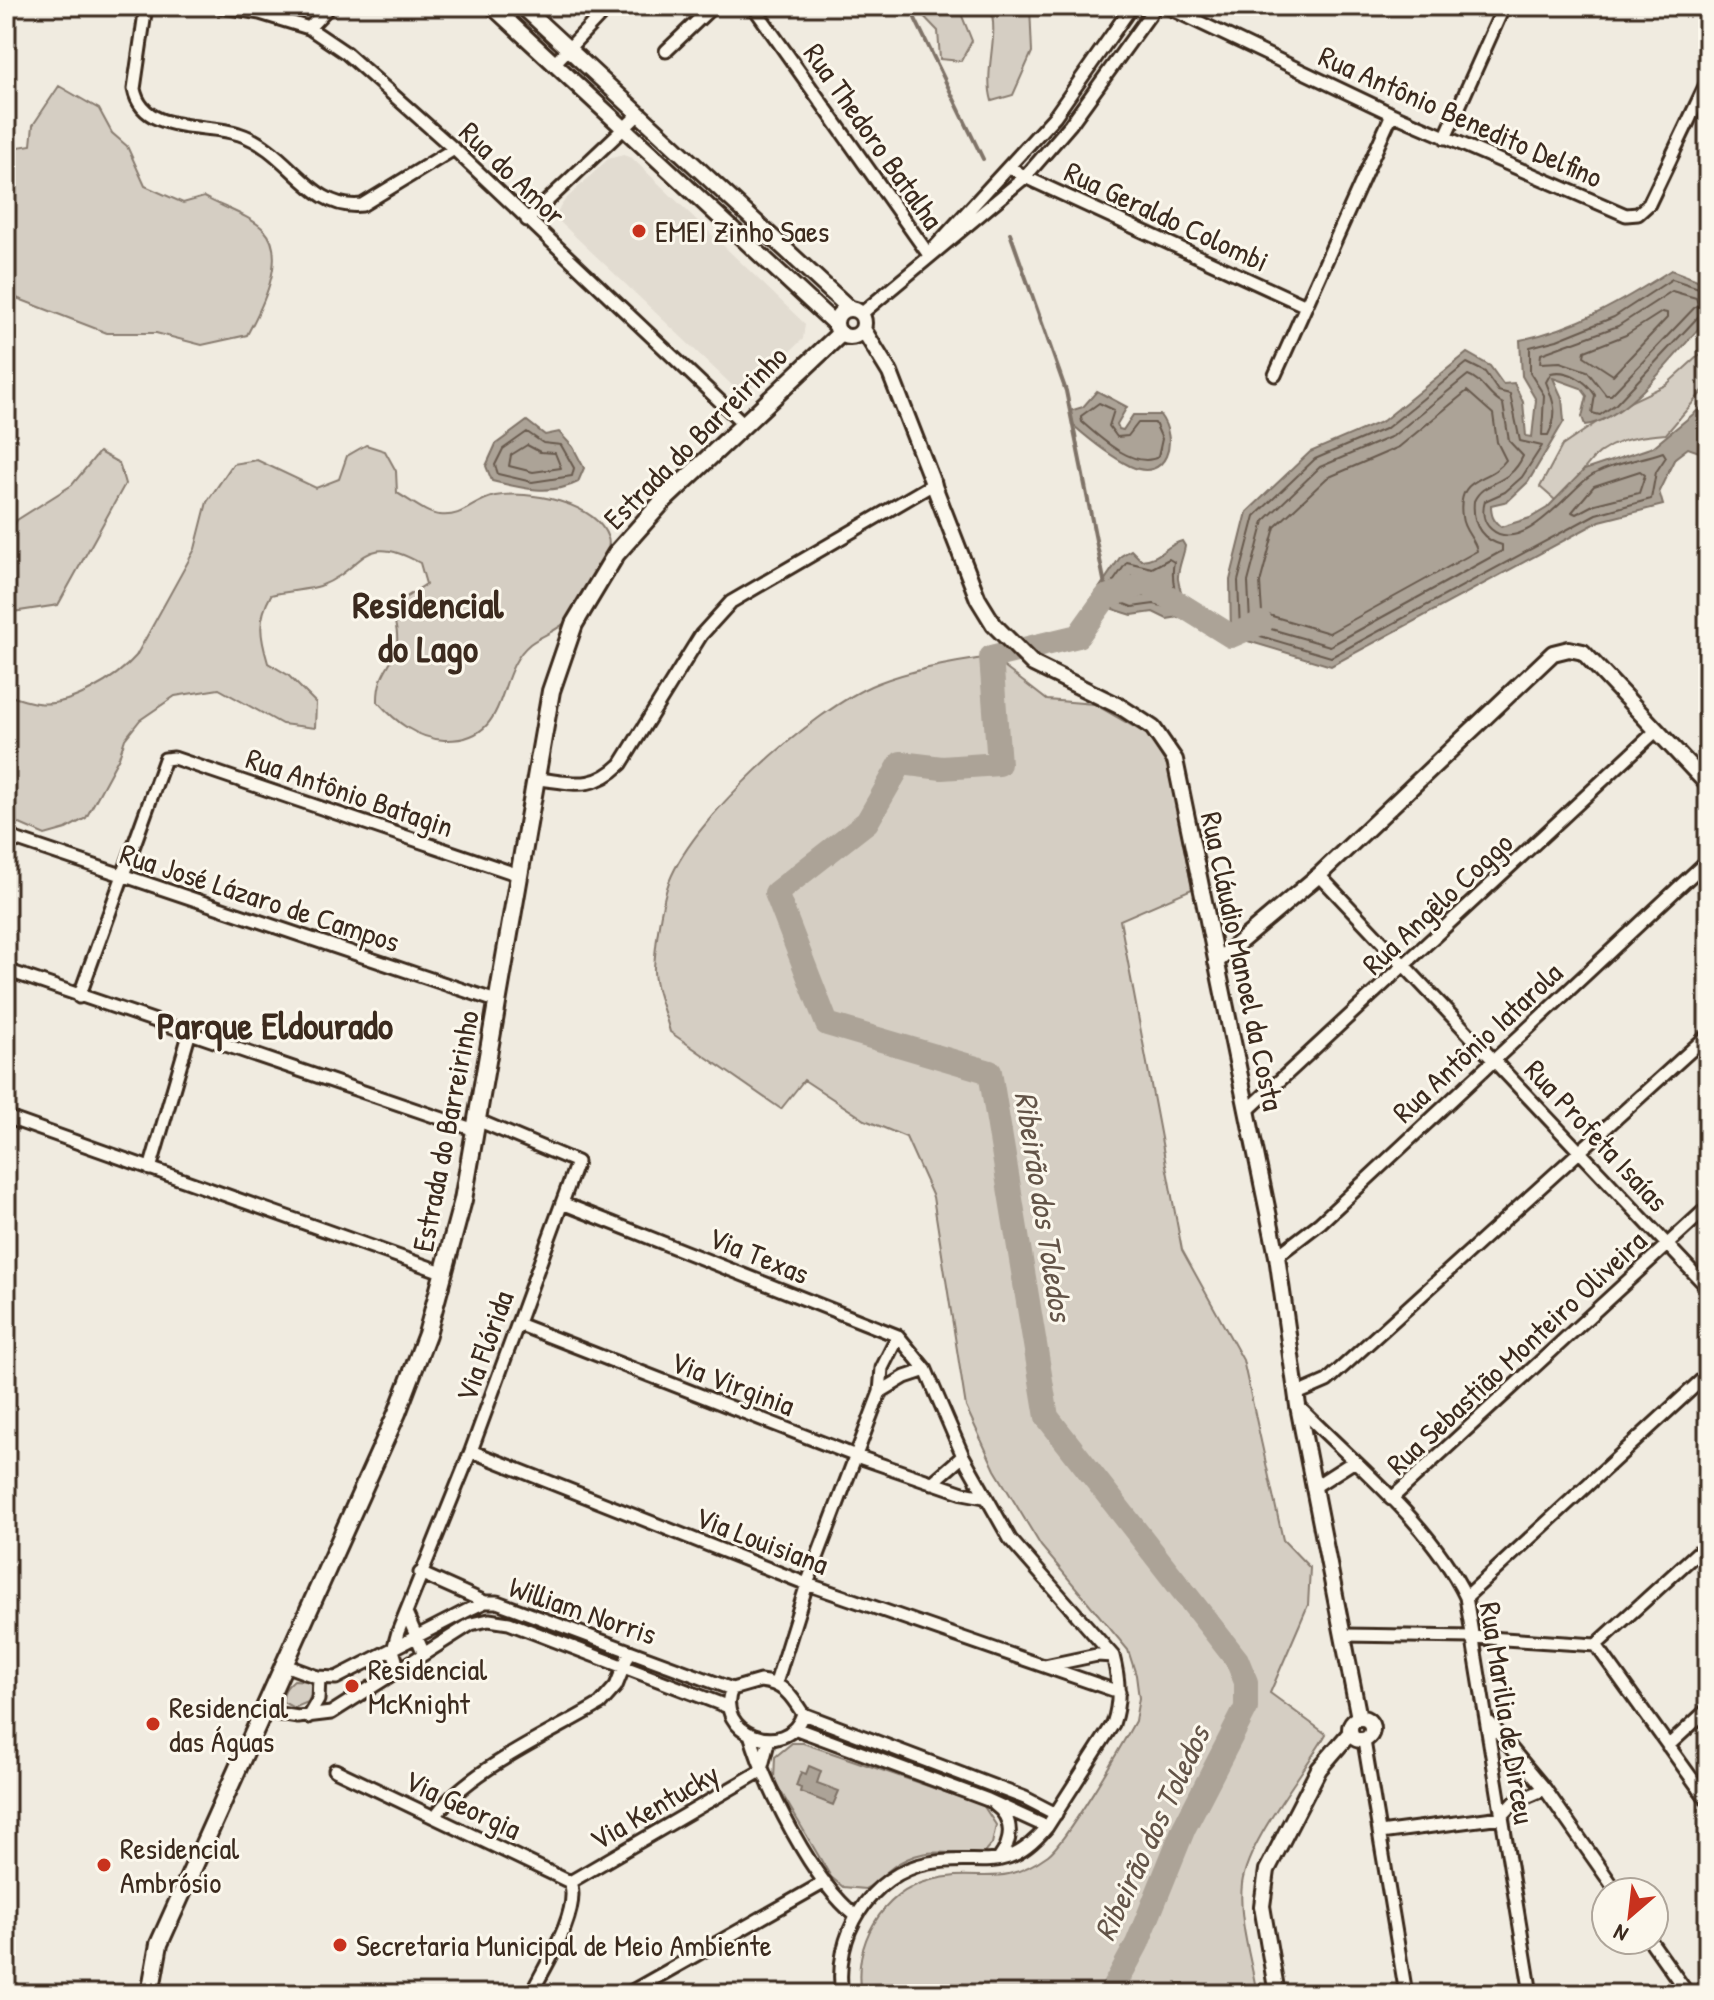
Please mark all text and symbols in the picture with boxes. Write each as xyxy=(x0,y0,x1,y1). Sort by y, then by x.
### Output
street label: Rua Thedoro Batalha xyxy=(795,35,953,237)
street label: Rua Antônio Benedito Delfino xyxy=(1313,35,1609,197)
street label: Rua do Amor xyxy=(451,112,575,234)
street label: Rua Geraldo Colombi xyxy=(1059,151,1275,281)
place label: EMEI Zinho Saes xyxy=(655,211,829,251)
marker: EMEI Zinho Saes xyxy=(630,222,648,240)
street label: Estrada do Barreirinho xyxy=(594,336,796,538)
district label: Residencial do Lago xyxy=(353,578,504,675)
street label: Rua Antônio Batagin xyxy=(241,738,459,846)
street label: Rua Cláudio Manoel da Costa xyxy=(1192,808,1294,1114)
street label: Rua Angêlo Coggo xyxy=(1353,823,1521,983)
street label: Rua José Lázaro de Campos xyxy=(115,833,405,961)
street label: Rua Antônio Iatarola xyxy=(1383,953,1571,1131)
district label: Parque Eldourado xyxy=(157,999,394,1052)
street label: Estrada do Barreirinho xyxy=(402,1007,488,1255)
street label: Rua Profeta Isaías xyxy=(1516,1050,1678,1220)
water label: Ribeirão dos Toledos xyxy=(1005,1088,1084,1326)
street label: Via Texas xyxy=(703,1217,815,1293)
street label: Rua Sebastião Monteiro Oliveira xyxy=(1377,1221,1655,1483)
street label: Via Flórida xyxy=(445,1285,523,1407)
street label: Via Virginia xyxy=(665,1341,801,1425)
street label: Via Louisiana xyxy=(690,1496,835,1584)
street label: William Norris xyxy=(504,1566,662,1654)
street label: Rua Marilia de Dirceu xyxy=(1471,1599,1545,1827)
place label: Residencial McKnight xyxy=(368,1649,487,1723)
marker: Residencial McKnight xyxy=(343,1677,361,1695)
place label: Residencial das Águas xyxy=(169,1687,288,1761)
marker: Residencial das Águas xyxy=(144,1715,162,1733)
water label: Ribeirão dos Toledos xyxy=(1083,1716,1221,1947)
street label: Via Kentucky xyxy=(582,1753,726,1859)
street label: Via Georgia xyxy=(398,1760,528,1848)
place label: Residencial Ambrósio xyxy=(120,1828,239,1902)
marker: Residencial Ambrósio xyxy=(95,1856,113,1874)
north arrow xyxy=(1590,1876,1670,1956)
text: N xyxy=(1608,1918,1633,1950)
place label: Secretaria Municipal de Meio Ambiente xyxy=(356,1925,772,1965)
marker: Secretaria Municipal de Meio Ambiente xyxy=(331,1936,349,1954)

